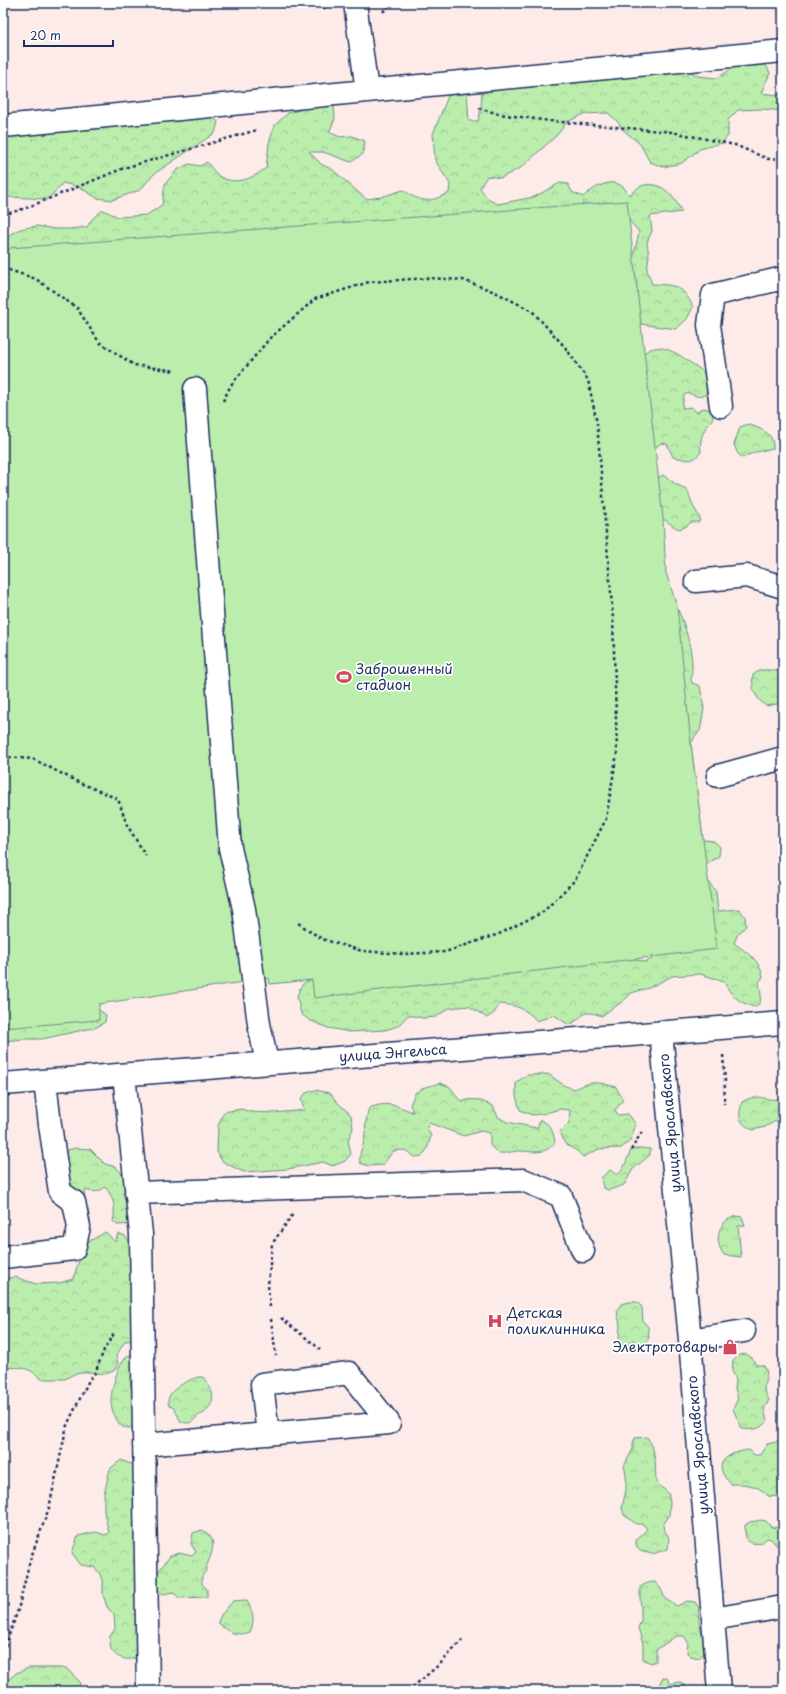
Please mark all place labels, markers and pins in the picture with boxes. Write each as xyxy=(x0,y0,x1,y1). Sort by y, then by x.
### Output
place label: Заброшенный стадион xyxy=(355,658,453,695)
sports icon: Заброшенный стадион xyxy=(335,668,353,686)
place label: Детская поликлинника xyxy=(506,1302,605,1339)
hospital icon: Детская поликлинника xyxy=(486,1312,504,1330)
place label: Электротовары xyxy=(612,1336,718,1357)
shop icon: Электротовары xyxy=(721,1338,739,1356)

